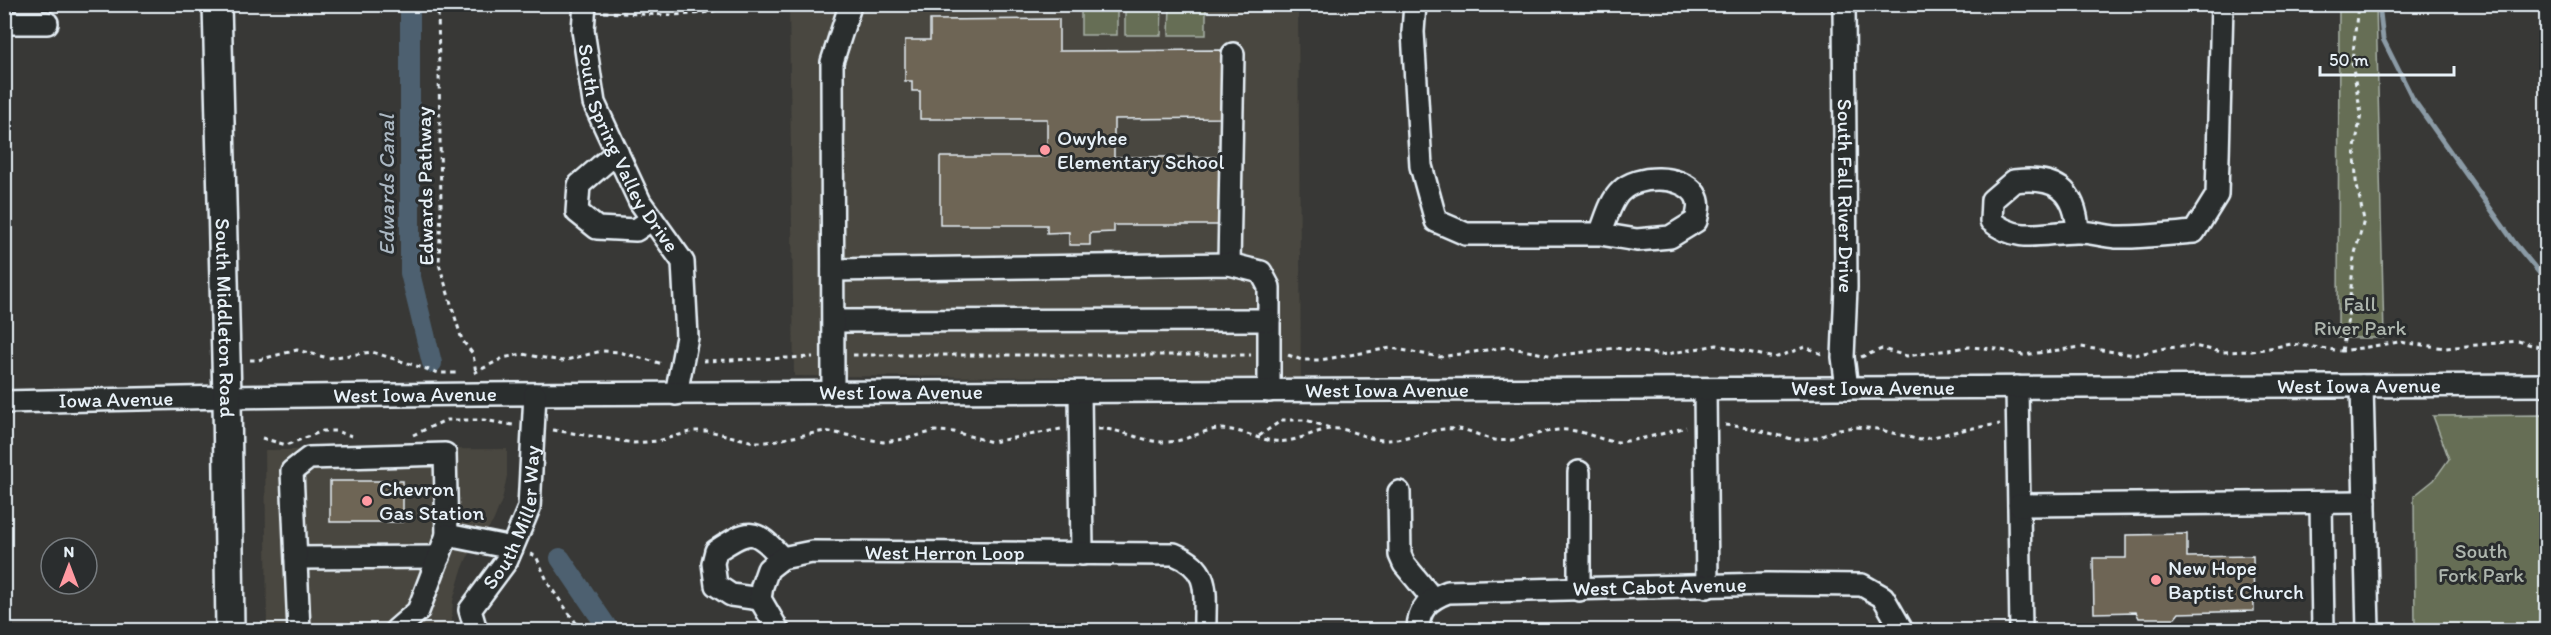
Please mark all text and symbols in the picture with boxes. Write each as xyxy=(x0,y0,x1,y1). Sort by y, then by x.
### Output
scale bar xyxy=(2320,39,2454,77)
street label: South Spring Valley Drive xyxy=(573,42,685,257)
text: 50 m xyxy=(2329,49,2369,71)
street label: South Fall River Drive xyxy=(1833,99,1859,294)
street label: Edwards Pathway xyxy=(411,106,438,266)
water label: Edwards Canal xyxy=(373,113,400,256)
place label: Owyhee Elementary School xyxy=(1057,125,1225,174)
marker: Owyhee Elementary School xyxy=(1038,143,1052,157)
street label: South Middleton Road xyxy=(210,218,240,418)
park label: Fall River Park xyxy=(2314,291,2406,340)
street label: West Iowa Avenue xyxy=(2277,372,2441,398)
street label: West Iowa Avenue xyxy=(1791,375,1955,400)
street label: West Iowa Avenue xyxy=(1305,377,1469,402)
street label: West Iowa Avenue xyxy=(819,379,983,405)
street label: West Iowa Avenue xyxy=(333,381,497,408)
street label: Iowa Avenue xyxy=(58,385,174,413)
street label: South Miller Way xyxy=(477,445,544,594)
place label: Chevron Gas Station xyxy=(379,476,484,525)
marker: Chevron Gas Station xyxy=(360,494,374,508)
north arrow xyxy=(39,536,99,596)
park label: South Fork Park xyxy=(2438,538,2524,587)
street label: West Herron Loop xyxy=(864,539,1025,565)
text: N xyxy=(64,542,74,561)
place label: New Hope Baptist Church xyxy=(2168,555,2304,604)
street label: West Cabot Avenue xyxy=(1572,572,1747,601)
marker: New Hope Baptist Church xyxy=(2149,573,2163,587)

